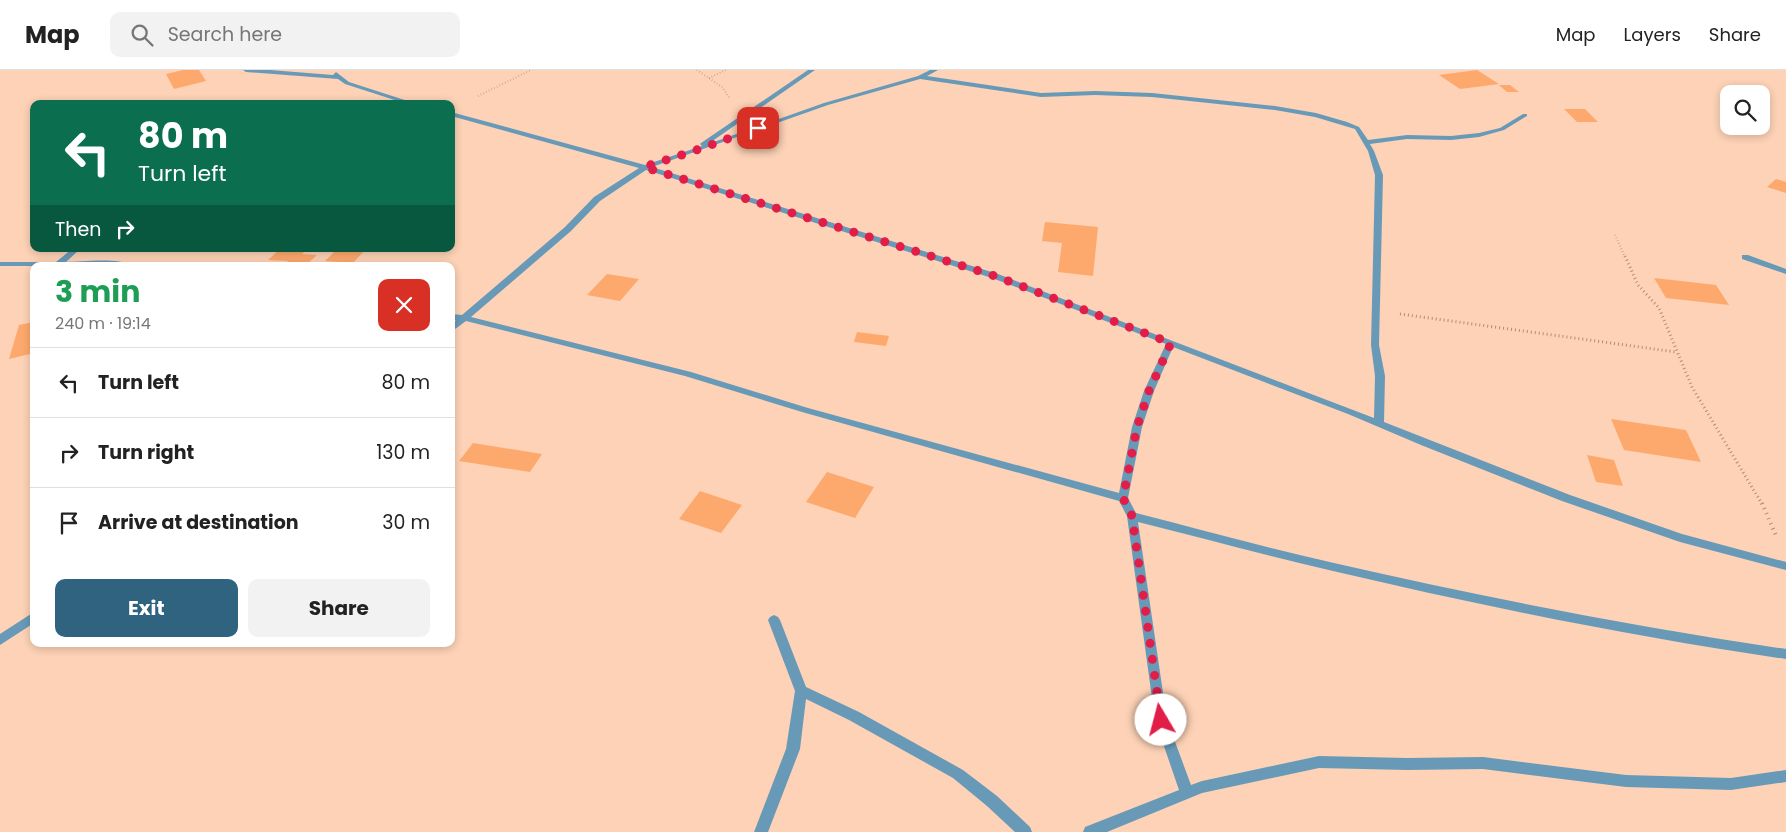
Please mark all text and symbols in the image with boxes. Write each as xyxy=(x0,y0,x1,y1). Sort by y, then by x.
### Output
search box xyxy=(110,12,460,57)
text: Map xyxy=(25,18,80,51)
icon: search xyxy=(128,21,156,49)
text: Search here xyxy=(168,21,282,48)
text: Map xyxy=(1556,22,1596,47)
text: Layers xyxy=(1624,22,1681,47)
text: Share xyxy=(1709,22,1761,47)
map controls xyxy=(1720,85,1770,135)
button: search xyxy=(1720,85,1770,135)
pin xyxy=(737,107,779,149)
text: 80 m xyxy=(138,111,228,160)
icon: arrive xyxy=(744,114,772,142)
icon: left xyxy=(55,120,120,185)
text: Turn left xyxy=(138,158,226,189)
icon: right xyxy=(111,215,139,243)
text: Then xyxy=(55,216,101,243)
text: 3 min xyxy=(55,270,140,313)
button: close xyxy=(378,279,430,331)
text: 240 m · 19:14 xyxy=(55,312,151,335)
icon: left xyxy=(55,369,83,397)
text: Turn left xyxy=(98,369,179,396)
text: 80 m xyxy=(381,369,430,396)
icon: right xyxy=(55,439,83,467)
text: Turn right xyxy=(98,439,194,466)
text: 130 m xyxy=(376,439,430,466)
icon: arrive xyxy=(55,509,83,537)
text: Arrive at destination xyxy=(98,509,299,536)
text: 30 m xyxy=(382,509,430,536)
button: Exit xyxy=(55,579,238,637)
button: Share xyxy=(248,579,430,637)
position arrow xyxy=(1134,693,1186,745)

